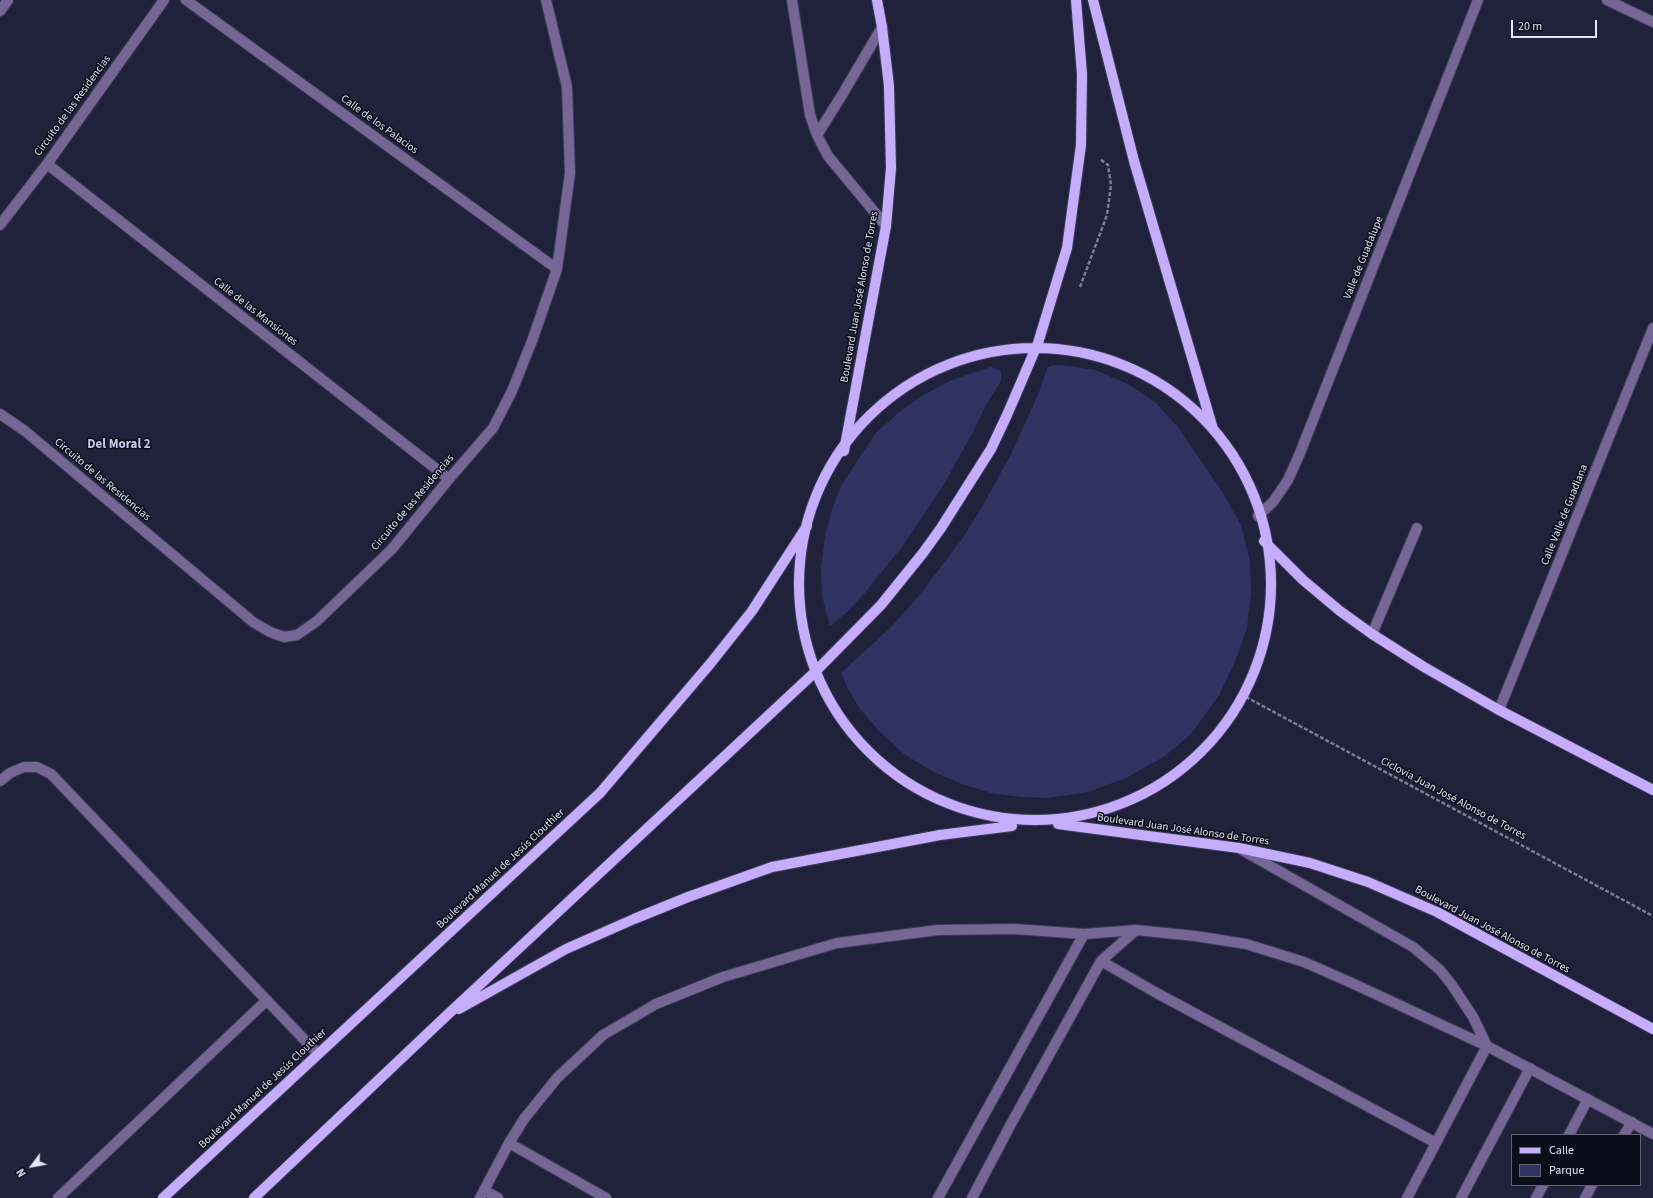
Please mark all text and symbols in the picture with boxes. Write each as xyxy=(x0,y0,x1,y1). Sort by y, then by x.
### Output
scale bar xyxy=(1513,12,1599,38)
text: 20 m xyxy=(1518,18,1542,35)
street label: Circuito de las Residencias xyxy=(32,53,114,159)
street label: Calle de los Palacios xyxy=(338,93,420,157)
street label: Boulevard Juan José Alonso de Torres xyxy=(838,210,882,384)
street label: Valle de Guadalupe xyxy=(1341,215,1387,301)
street label: Calle de las Mansiones xyxy=(210,275,300,349)
street label: Circuito de las Residencias xyxy=(51,436,153,524)
district label: Del Moral 2 xyxy=(87,437,151,453)
street label: Circuito de las Residencias xyxy=(369,452,457,554)
street label: Calle Valle de Guadiana xyxy=(1539,463,1591,567)
street label: Ciclovia Juan José Alonso de Torres xyxy=(1378,755,1528,843)
street label: Boulevard Manuel de Jesús Clouthier xyxy=(434,806,568,932)
street label: Boulevard Juan José Alonso de Torres xyxy=(1096,811,1270,849)
street label: Boulevard Juan José Alonso de Torres xyxy=(1412,883,1572,977)
street label: Boulevard Manuel de Jesús Clouthier xyxy=(196,1026,330,1152)
legend xyxy=(1511,1134,1641,1186)
text: Calle xyxy=(1549,1142,1574,1159)
north arrow xyxy=(12,1146,52,1186)
text: Parque xyxy=(1549,1162,1585,1179)
text: N xyxy=(13,1166,30,1180)

